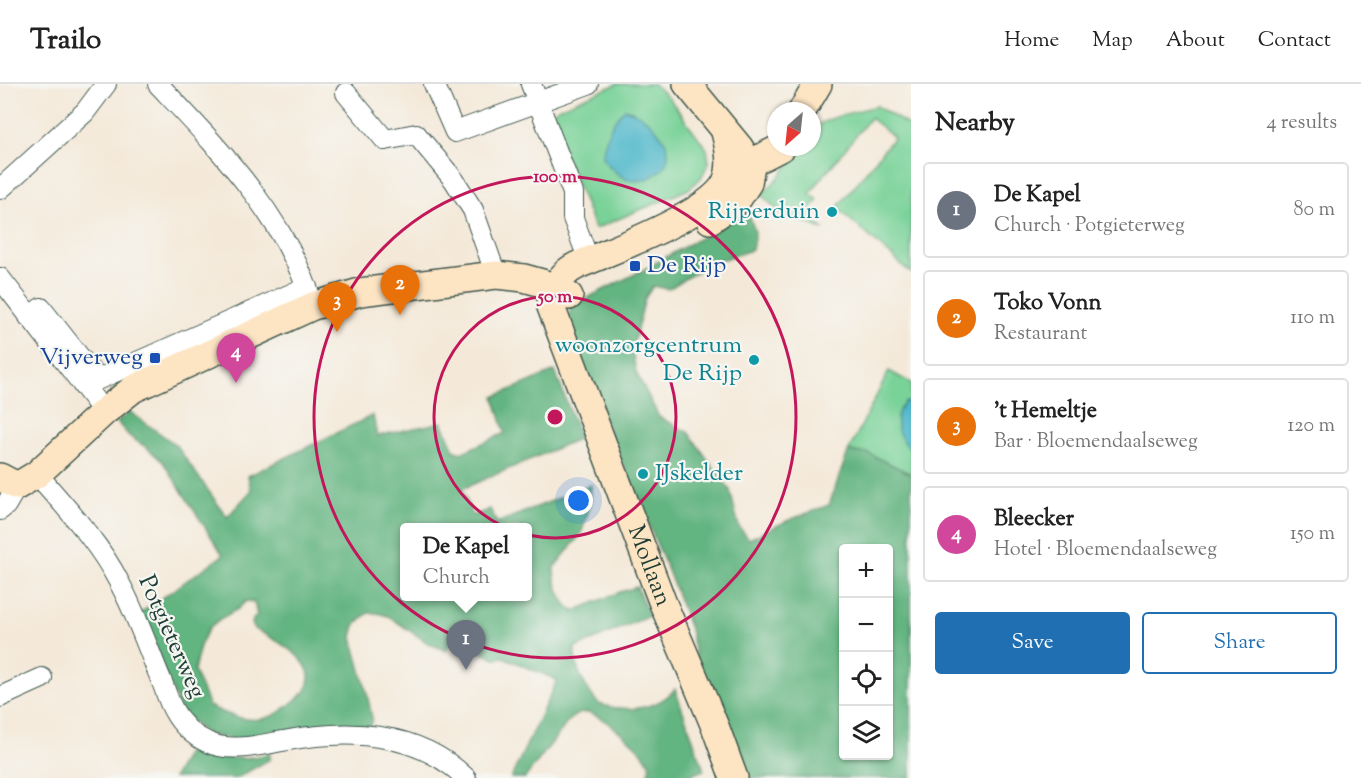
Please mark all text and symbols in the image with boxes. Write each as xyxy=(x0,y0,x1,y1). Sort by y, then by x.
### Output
text: Trailo xyxy=(30,21,101,61)
text: Home xyxy=(1004,26,1059,56)
text: Map xyxy=(1092,26,1133,56)
text: About xyxy=(1166,26,1225,56)
text: Contact xyxy=(1258,26,1331,56)
north arrow xyxy=(767,102,821,156)
text: Nearby xyxy=(935,105,1015,142)
text: 4 results xyxy=(1266,109,1337,138)
text: 100 m xyxy=(533,165,577,191)
text: De Kapel xyxy=(994,180,1081,212)
place label: Rijperduin xyxy=(708,195,820,229)
text: 1 xyxy=(953,196,960,225)
text: 80 m xyxy=(1294,196,1335,225)
marker: Rijperduin xyxy=(825,205,839,219)
text: Church · Potgieterweg xyxy=(994,212,1185,241)
place label: De Rijp xyxy=(647,249,726,283)
marker: De Rijp xyxy=(628,259,642,273)
pin: 2 xyxy=(380,266,420,315)
pin: 3 xyxy=(318,282,356,332)
text: 50 m xyxy=(536,285,572,311)
text: Toko Vonn xyxy=(994,288,1101,320)
text: 2 xyxy=(952,304,961,333)
text: 110 m xyxy=(1290,304,1335,333)
text: Restaurant xyxy=(994,320,1087,349)
place label: woonzorgcentrum De Rijp xyxy=(555,329,742,391)
pin: 4 xyxy=(216,334,256,383)
place label: Vijverweg xyxy=(39,341,143,375)
marker: Vijverweg xyxy=(148,351,162,365)
marker: woonzorgcentrum De Rijp xyxy=(747,353,761,367)
text: 't Hemeltje xyxy=(994,396,1097,428)
centre of rings xyxy=(545,407,565,427)
text: 3 xyxy=(952,412,961,441)
text: 120 m xyxy=(1287,412,1335,441)
text: Bar · Bloemendaalseweg xyxy=(994,428,1198,457)
place label: IJskelder xyxy=(655,457,743,491)
marker: IJskelder xyxy=(636,467,650,481)
your location xyxy=(564,486,593,515)
text: Bleecker xyxy=(994,504,1074,536)
street label: Mollaan xyxy=(618,520,680,611)
text: 4 xyxy=(951,520,962,549)
text: 150 m xyxy=(1290,520,1335,549)
popup xyxy=(400,523,532,601)
text: De Kapel xyxy=(423,532,509,564)
text: Hotel · Bloemendaalseweg xyxy=(994,536,1217,565)
map controls xyxy=(839,544,893,760)
button: + xyxy=(839,544,893,598)
text: Church xyxy=(423,564,490,593)
street label: Potgieterweg xyxy=(129,570,213,704)
button: − xyxy=(839,598,893,652)
button: Save xyxy=(935,612,1130,674)
button: Share xyxy=(1142,612,1337,674)
pin: 1 xyxy=(446,620,486,670)
button: locate xyxy=(839,652,893,706)
button: layers xyxy=(839,706,893,760)

